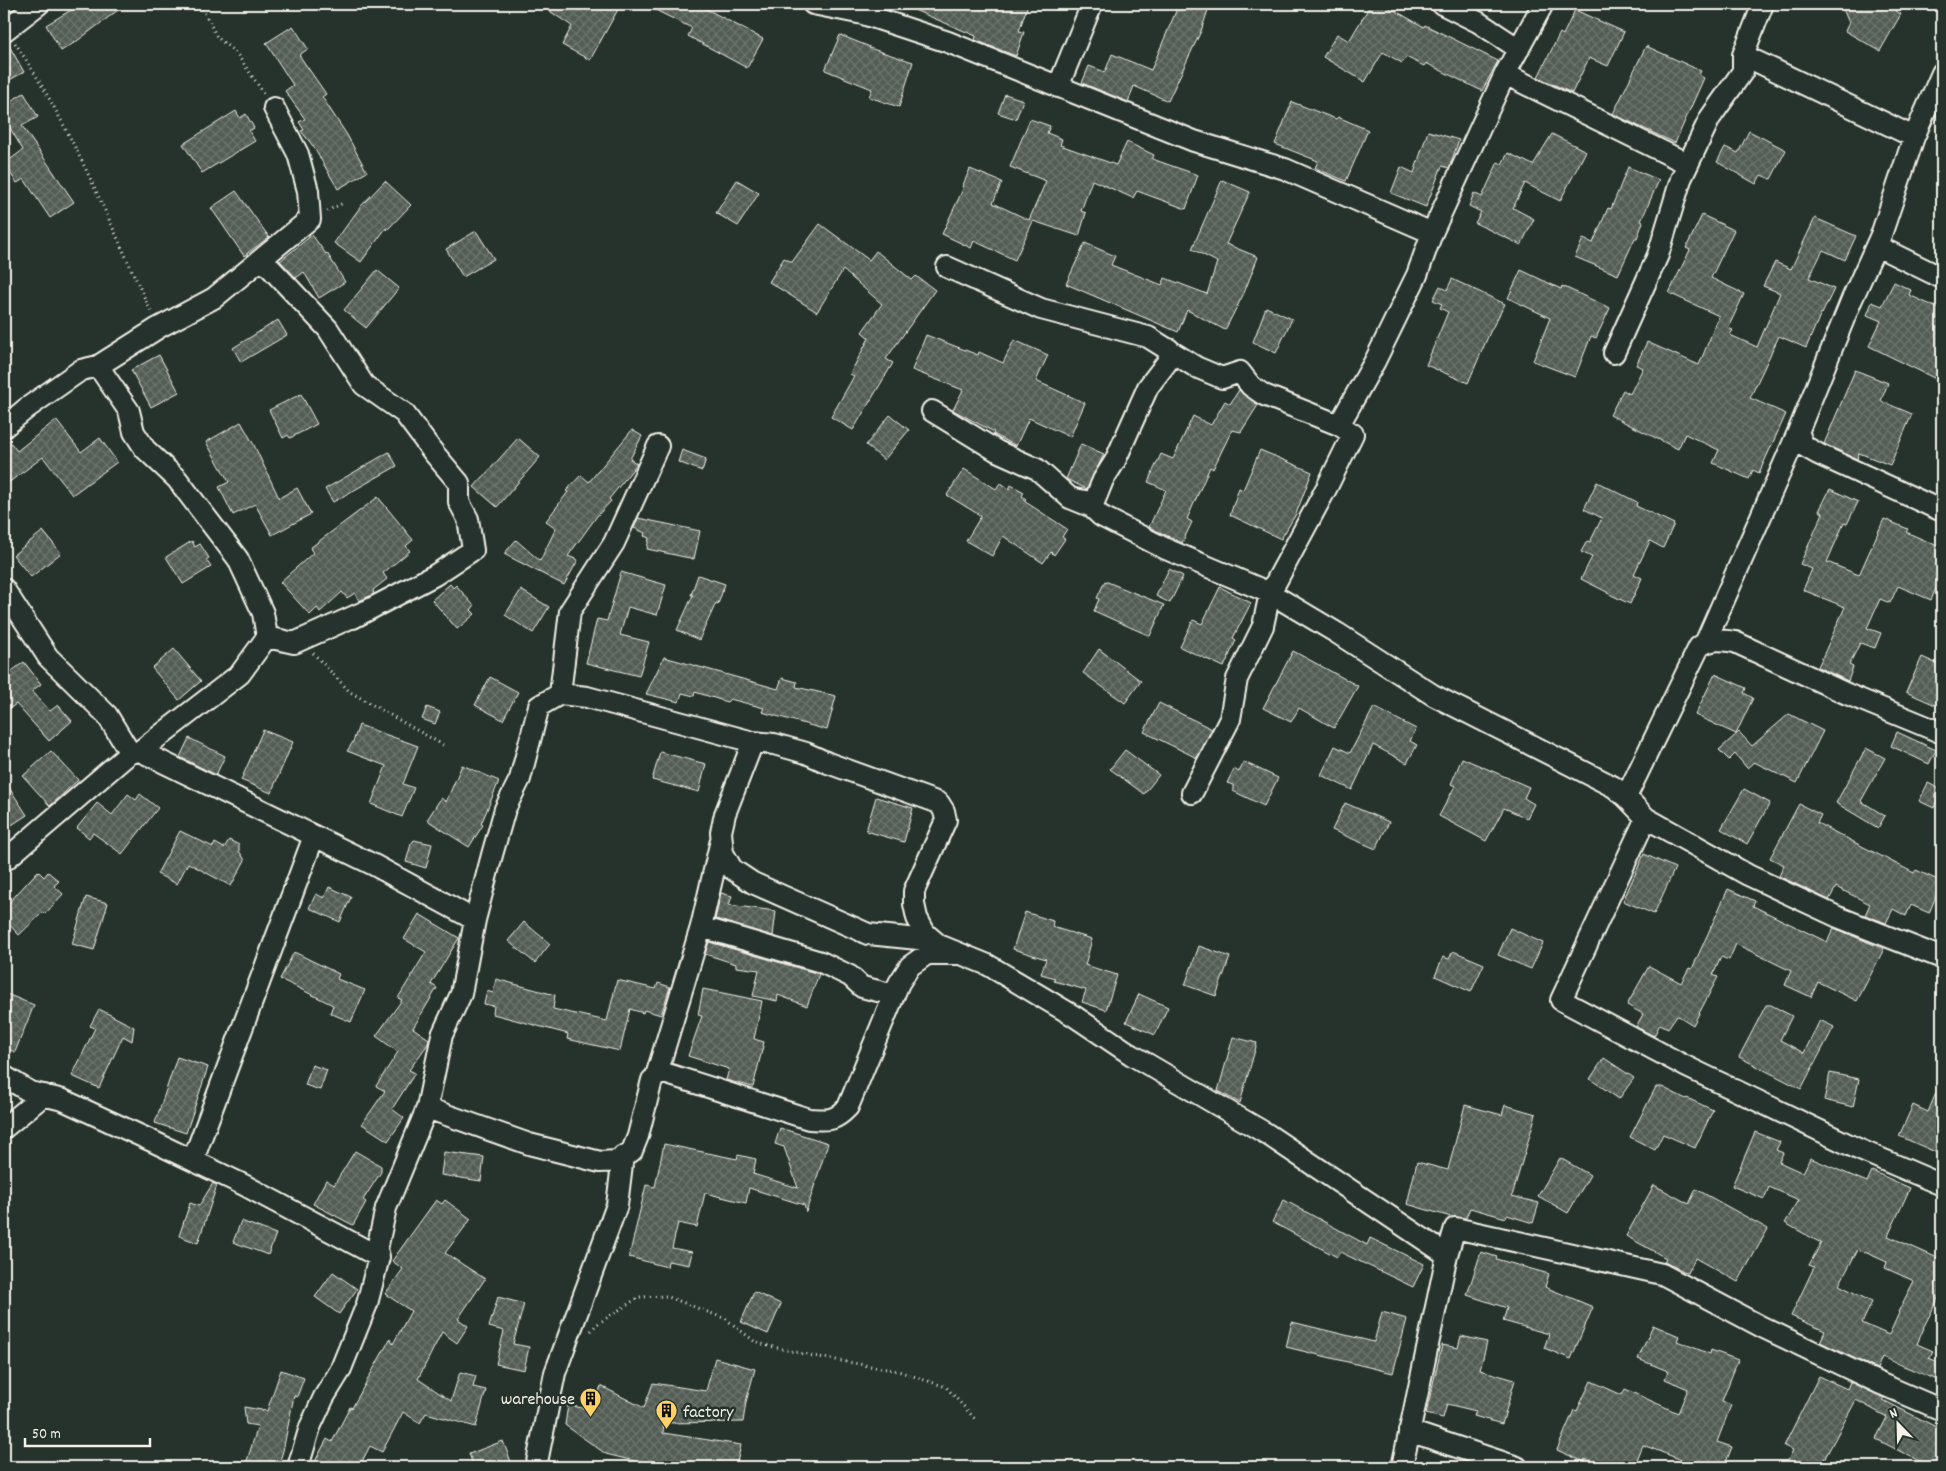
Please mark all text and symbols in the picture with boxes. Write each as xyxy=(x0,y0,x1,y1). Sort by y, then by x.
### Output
building icon: warehouse xyxy=(579,1386,603,1417)
place label: warehouse xyxy=(501,1388,575,1413)
north arrow xyxy=(1874,1398,1924,1448)
building icon: factory xyxy=(655,1399,679,1430)
place label: factory xyxy=(683,1401,734,1426)
text: N xyxy=(1887,1403,1901,1424)
scale bar xyxy=(25,1416,150,1448)
text: 50 m xyxy=(32,1424,61,1446)

